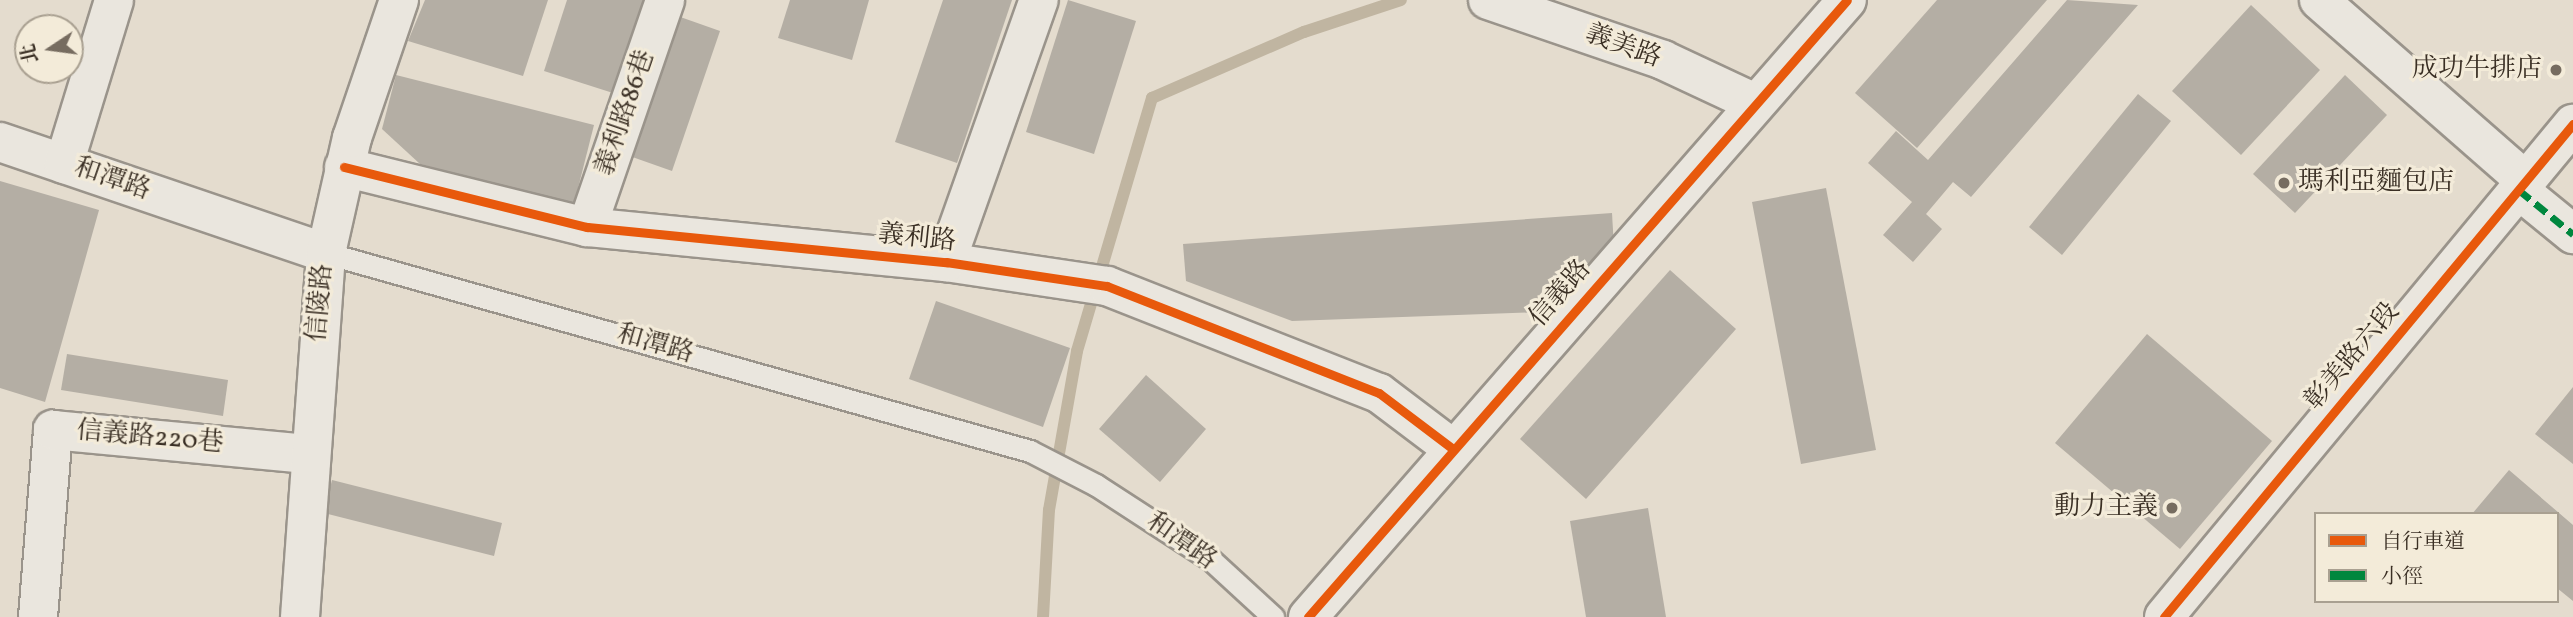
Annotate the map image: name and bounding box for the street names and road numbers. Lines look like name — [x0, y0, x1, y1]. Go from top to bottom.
street label: 義美路 — [1581, 19, 1665, 75]
street label: 義利路86巷 — [590, 46, 662, 180]
street label: 和潭路 — [70, 153, 154, 207]
street label: 義利路 — [877, 219, 957, 259]
street label: 信義路 — [1524, 254, 1598, 334]
street label: 信陵路 — [302, 263, 340, 343]
street label: 彰美路六段 — [2299, 297, 2407, 417]
street label: 和潭路 — [613, 319, 697, 371]
street label: 信義路220巷 — [75, 416, 225, 460]
street label: 和潭路 — [1140, 507, 1222, 577]

